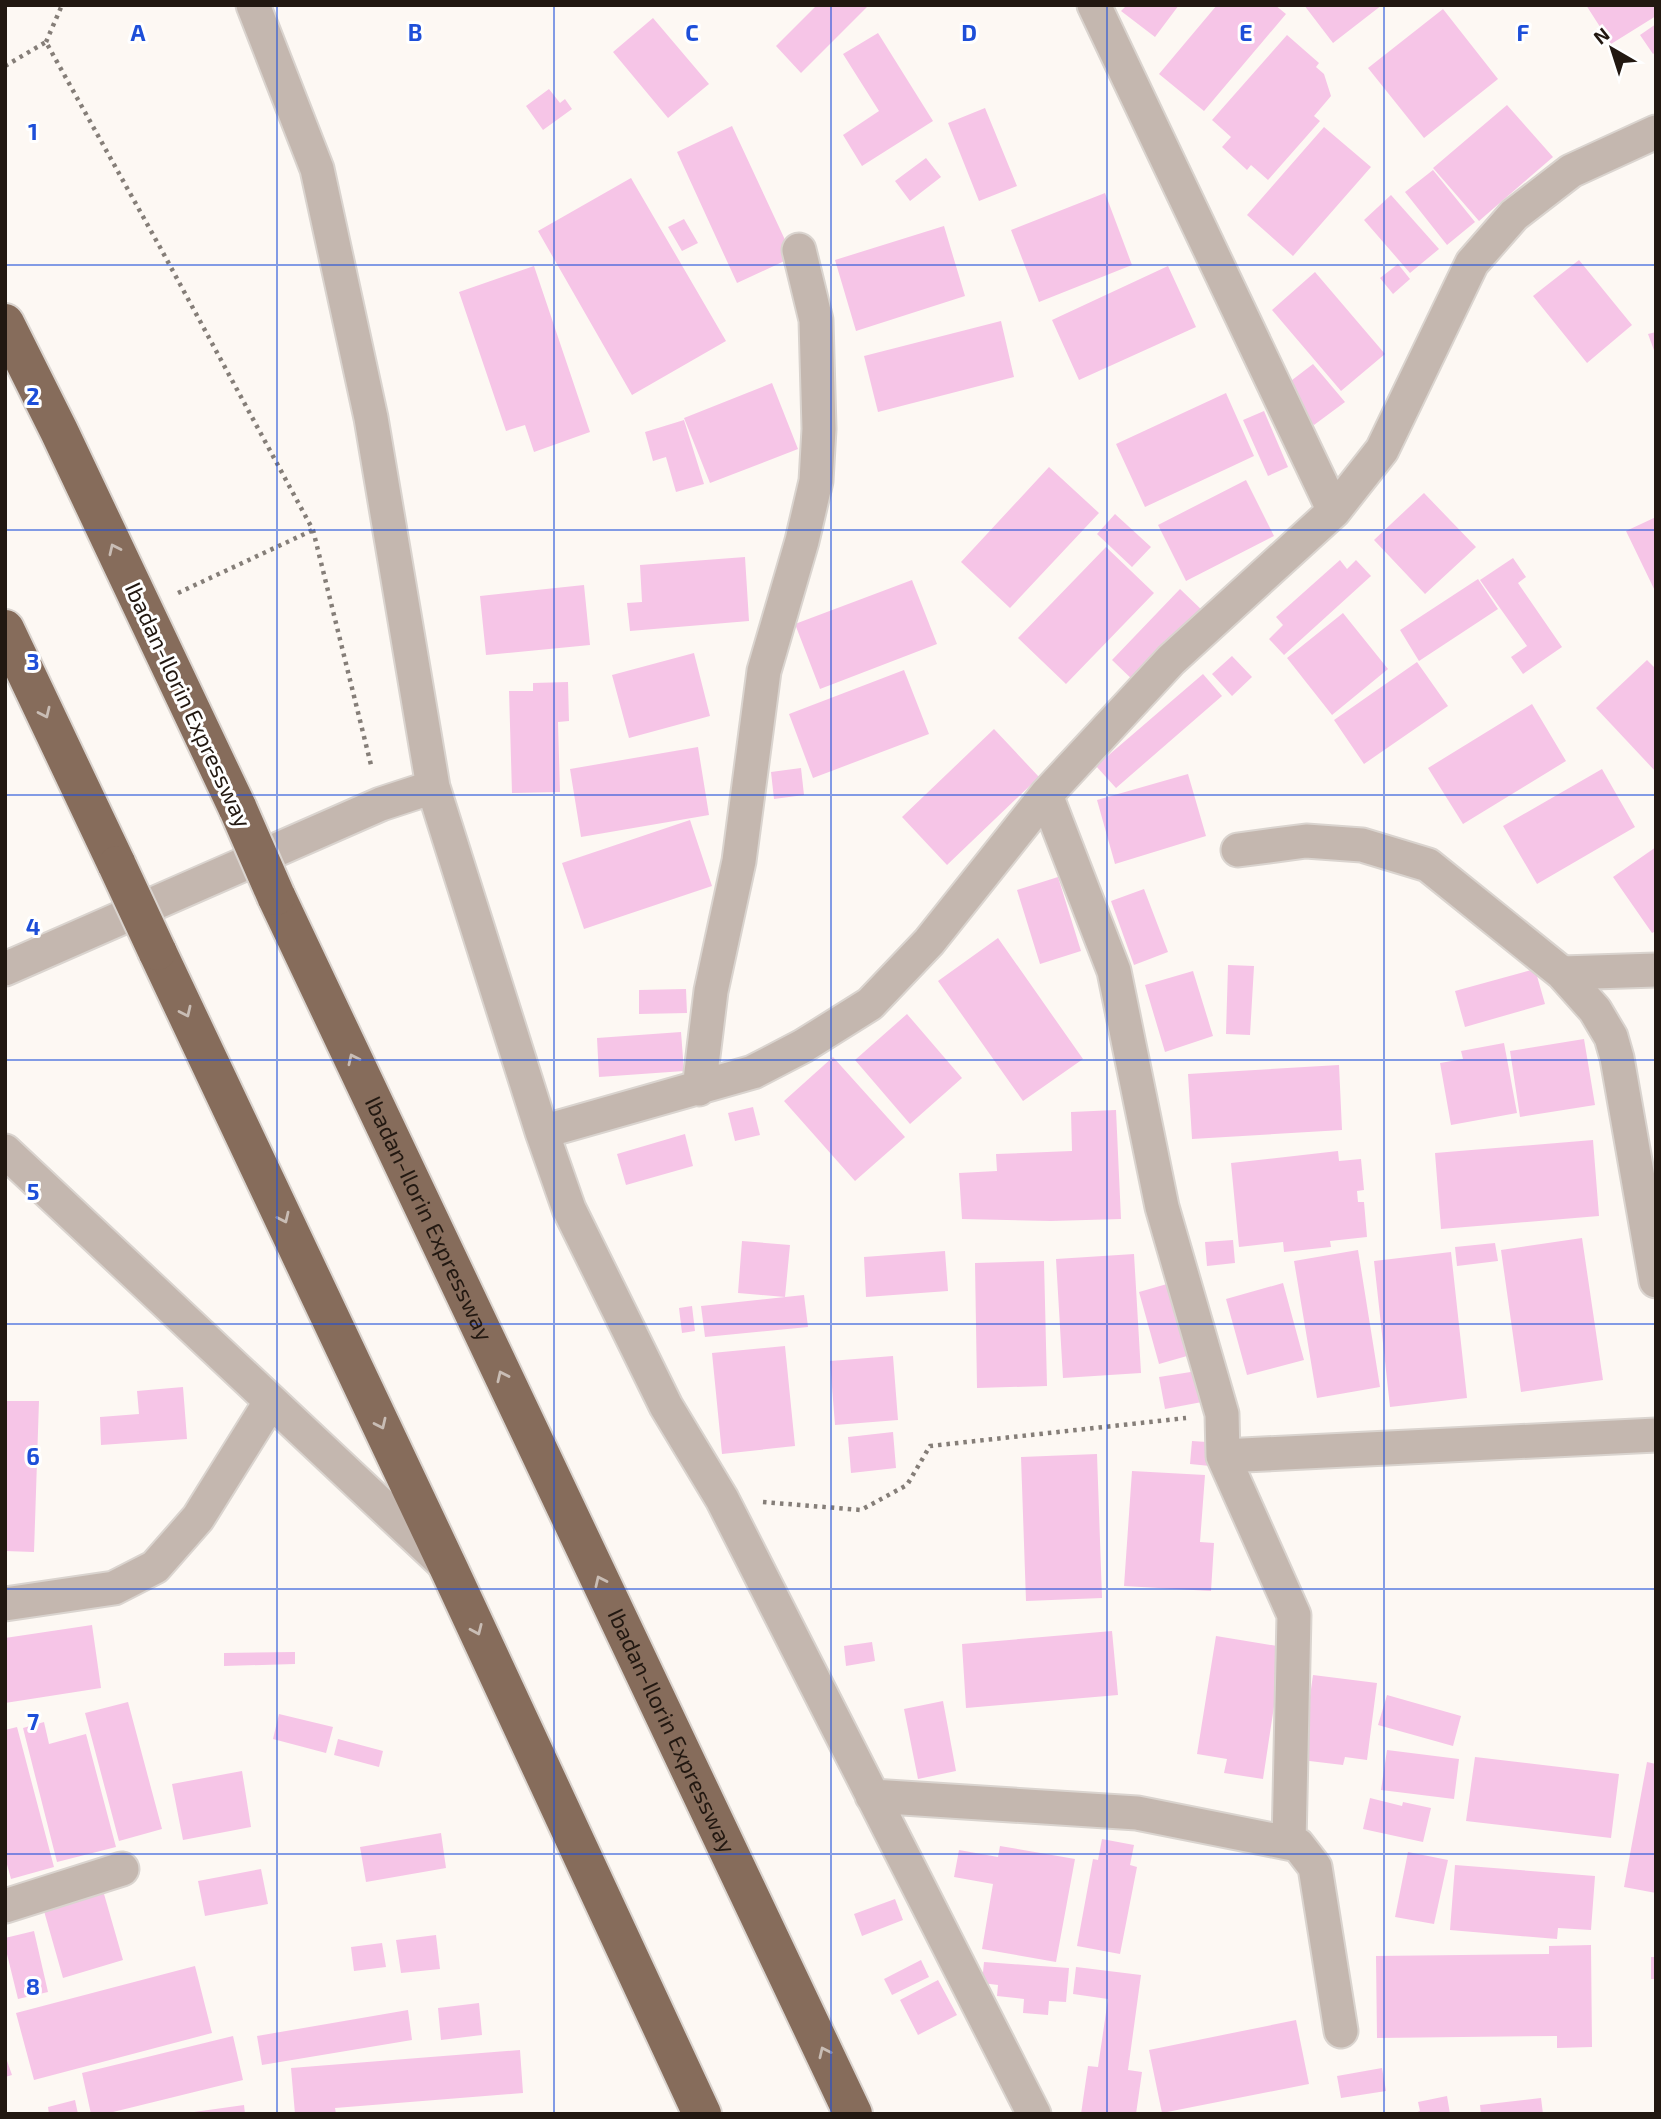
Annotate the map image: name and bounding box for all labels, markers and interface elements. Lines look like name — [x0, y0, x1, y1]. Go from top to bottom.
north arrow — [1577, 14, 1647, 84]
text: A — [130, 18, 146, 46]
text: B — [408, 18, 422, 46]
text: C — [685, 18, 699, 46]
text: D — [961, 18, 977, 46]
text: E — [1239, 18, 1253, 46]
text: F — [1517, 18, 1530, 46]
text: N — [1588, 22, 1614, 49]
text: 1 — [28, 117, 38, 145]
text: 2 — [26, 382, 40, 410]
one-way arrow — [108, 543, 122, 556]
street label: Ibadan-Ilorin Expressway — [120, 578, 258, 832]
text: 3 — [26, 647, 40, 675]
one-way arrow — [37, 706, 51, 718]
text: 4 — [26, 912, 40, 940]
one-way arrow — [178, 1005, 192, 1017]
one-way arrow — [347, 1054, 361, 1066]
street label: Ibadan-Ilorin Expressway — [360, 1091, 500, 1345]
text: 5 — [27, 1177, 39, 1205]
one-way arrow — [275, 1211, 289, 1223]
one-way arrow — [497, 1371, 511, 1383]
one-way arrow — [373, 1417, 387, 1429]
text: 6 — [26, 1442, 40, 1470]
one-way arrow — [594, 1576, 608, 1588]
street label: Ibadan-Ilorin Expressway — [603, 1604, 742, 1857]
one-way arrow — [469, 1623, 483, 1635]
text: 7 — [27, 1707, 39, 1735]
text: 8 — [26, 1972, 40, 2000]
one-way arrow — [818, 2047, 832, 2059]

